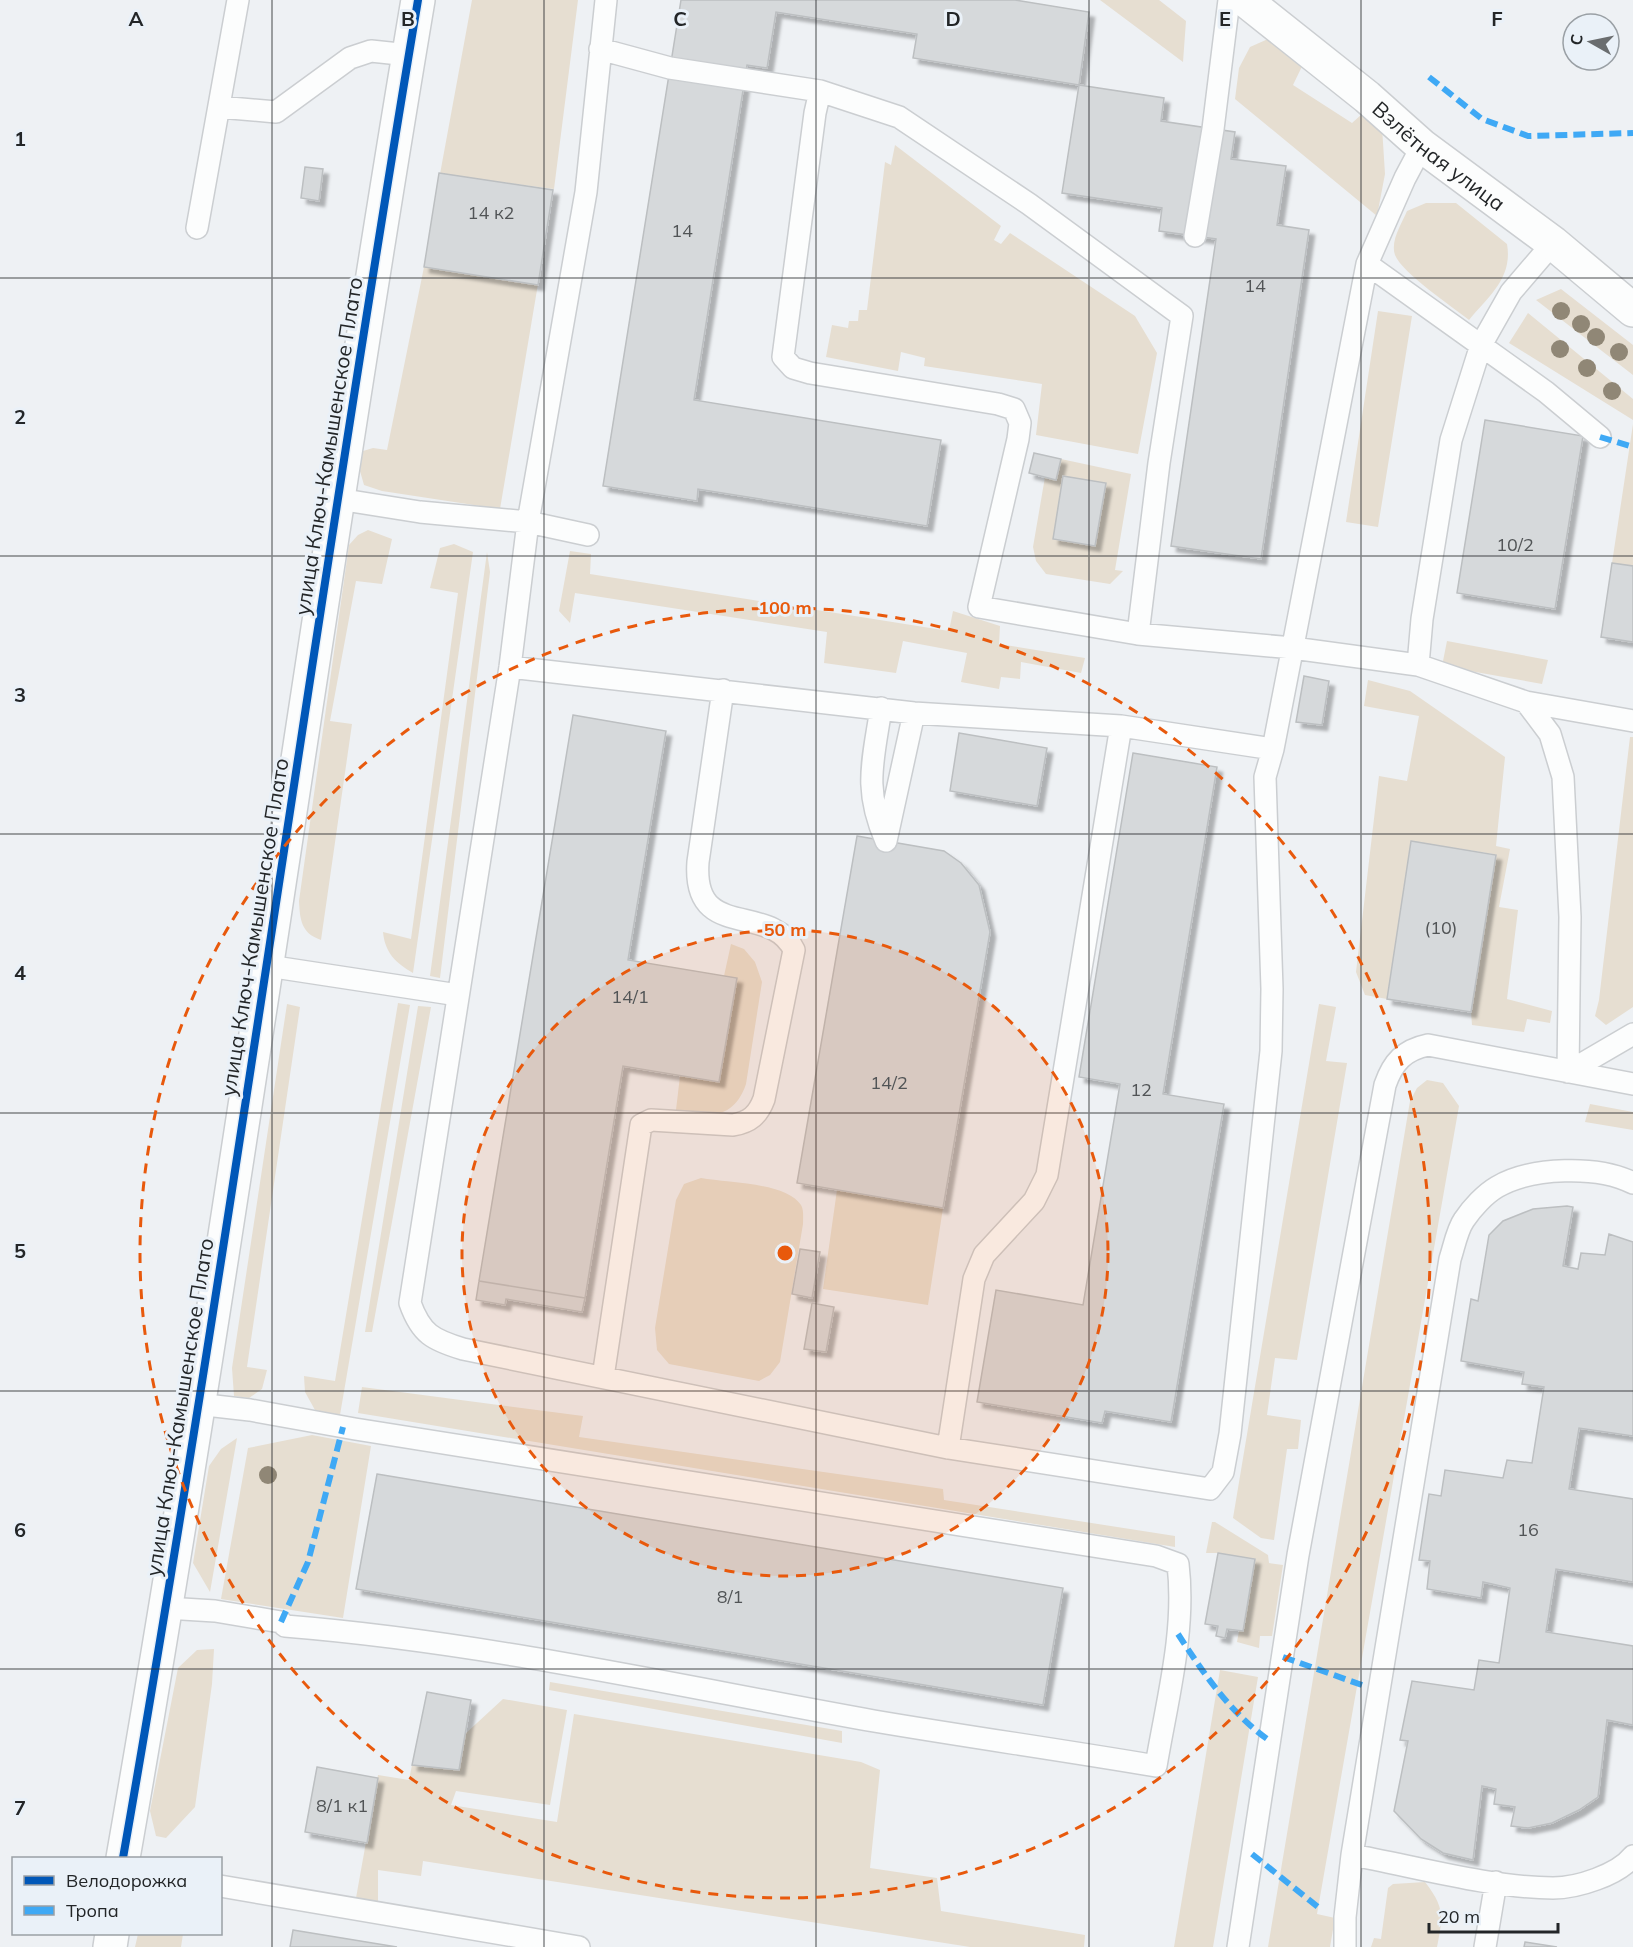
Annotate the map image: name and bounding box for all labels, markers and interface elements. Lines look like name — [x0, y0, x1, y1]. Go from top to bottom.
text: A — [129, 6, 144, 31]
text: B — [401, 6, 415, 31]
text: C — [673, 6, 687, 31]
text: D — [945, 6, 961, 31]
text: E — [1219, 6, 1231, 31]
text: F — [1491, 6, 1503, 31]
north arrow — [1561, 12, 1621, 72]
text: С — [1565, 33, 1587, 47]
street label: Взлётная улица — [1367, 95, 1511, 216]
text: 1 — [14, 126, 26, 151]
house number: 14 к2 — [468, 201, 514, 224]
house number: 14 — [671, 219, 693, 242]
house number: 14 — [1244, 274, 1266, 297]
street label: улица Ключ-Камышенское Плато — [288, 275, 368, 617]
text: 2 — [14, 404, 26, 429]
house number: 10/2 — [1496, 533, 1534, 556]
text: 100 m — [758, 596, 812, 619]
text: 3 — [14, 682, 26, 707]
street label: улица Ключ-Камышенское Плато — [214, 756, 294, 1098]
house number: (10) — [1424, 916, 1458, 939]
text: 50 m — [764, 918, 806, 941]
text: 4 — [14, 960, 26, 985]
house number: 14/1 — [611, 985, 649, 1008]
house number: 14/2 — [870, 1071, 908, 1094]
house number: 12 — [1130, 1078, 1152, 1101]
street label: улица Ключ-Камышенское Плато — [139, 1236, 219, 1578]
text: 5 — [14, 1238, 26, 1263]
centre of rings — [775, 1243, 795, 1263]
text: 6 — [14, 1517, 26, 1542]
house number: 16 — [1517, 1518, 1539, 1541]
house number: 8/1 — [717, 1585, 743, 1608]
house number: 8/1 к1 — [316, 1794, 368, 1817]
text: 7 — [14, 1795, 26, 1820]
legend — [12, 1857, 222, 1935]
text: Велодорожка — [66, 1869, 187, 1892]
scale bar — [1429, 1896, 1558, 1934]
text: Тропа — [66, 1899, 119, 1922]
text: 20 m — [1438, 1905, 1480, 1928]

